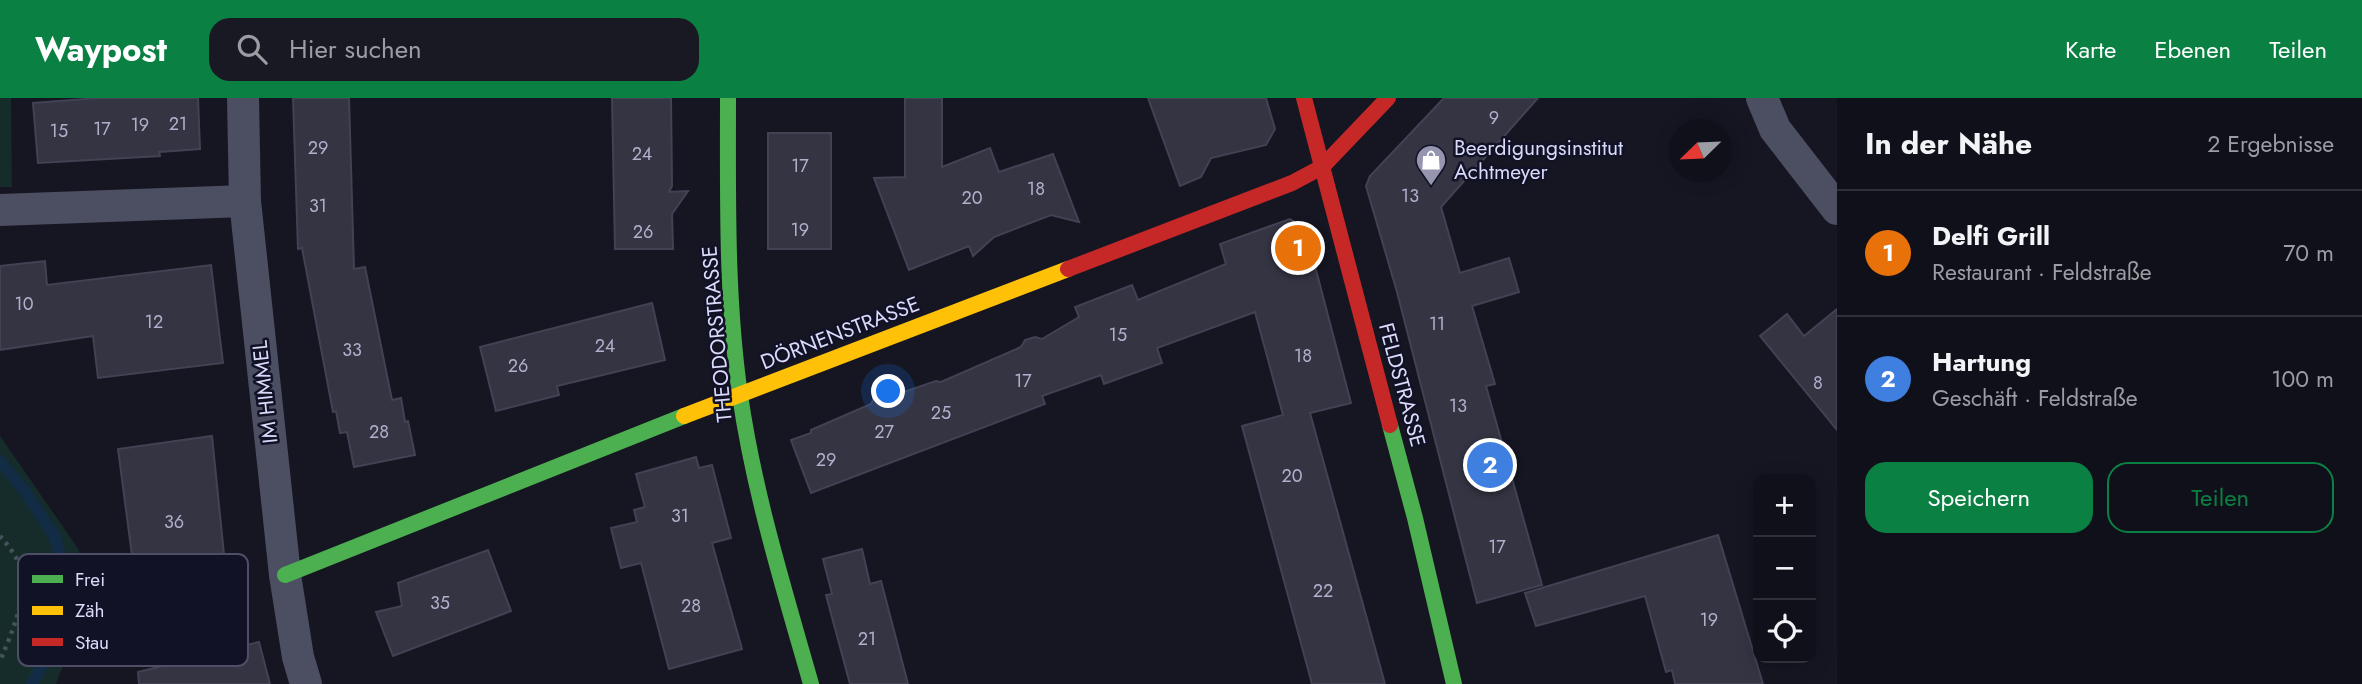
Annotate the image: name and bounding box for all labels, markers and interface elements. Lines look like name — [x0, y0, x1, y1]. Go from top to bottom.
search box — [209, 18, 699, 81]
text: Waypost — [35, 26, 167, 73]
icon: search — [233, 30, 271, 68]
text: Hier suchen — [289, 30, 422, 68]
text: Karte — [2065, 32, 2116, 67]
text: Ebenen — [2154, 32, 2231, 67]
text: Teilen — [2269, 32, 2327, 67]
house number: 9 — [1489, 105, 1499, 131]
house number: 21 — [169, 111, 187, 137]
house number: 19 — [131, 112, 149, 138]
house number: 17 — [93, 116, 111, 142]
house number: 15 — [50, 118, 68, 144]
north arrow — [1669, 119, 1732, 182]
text: In der Nähe — [1865, 122, 2032, 165]
text: 2 Ergebnisse — [2207, 127, 2334, 161]
place label: Beerdigungsinstitut Achtmeyer — [1454, 133, 1623, 187]
house number: 29 — [308, 135, 328, 161]
house number: 24 — [632, 141, 652, 167]
shop icon: Beerdigungsinstitut Achtmeyer — [1414, 143, 1448, 187]
house number: 17 — [791, 153, 809, 179]
house number: 18 — [1027, 176, 1045, 202]
house number: 13 — [1401, 183, 1419, 209]
house number: 20 — [961, 185, 983, 211]
house number: 31 — [309, 193, 327, 219]
house number: 19 — [791, 217, 809, 243]
text: Delfi Grill — [1932, 217, 2050, 255]
house number: 26 — [633, 219, 653, 245]
pin: 1 — [1275, 222, 1321, 274]
text: 1 — [1882, 236, 1894, 270]
text: 70 m — [2283, 236, 2334, 270]
street label: THEODORSTRASSE — [694, 245, 740, 423]
text: Restaurant · Feldstraße — [1932, 255, 2152, 289]
street label: DÖRNENSTRASSE — [756, 289, 924, 377]
house number: 10 — [15, 291, 34, 317]
house number: 12 — [145, 309, 163, 335]
house number: 11 — [1429, 311, 1445, 337]
street label: FELDSTRASSE — [1371, 320, 1433, 450]
house number: 15 — [1109, 322, 1127, 348]
house number: 24 — [595, 333, 615, 359]
house number: 33 — [342, 337, 362, 363]
street label: IM HIMMEL — [245, 338, 285, 445]
house number: 18 — [1294, 343, 1312, 369]
text: Hartung — [1932, 343, 2031, 381]
house number: 26 — [508, 353, 528, 379]
text: 2 — [1880, 362, 1896, 396]
text: 100 m — [2271, 362, 2334, 396]
house number: 17 — [1014, 368, 1032, 394]
house number: 8 — [1813, 370, 1823, 396]
your location — [871, 374, 905, 408]
text: Geschäft · Feldstraße — [1932, 381, 2138, 415]
house number: 13 — [1449, 393, 1467, 419]
house number: 25 — [931, 400, 951, 426]
house number: 28 — [369, 419, 389, 445]
house number: 27 — [874, 419, 894, 445]
pin: 2 — [1467, 439, 1513, 491]
house number: 29 — [816, 447, 836, 473]
button: Speichern — [1865, 462, 2093, 533]
button: Teilen — [2107, 462, 2334, 533]
house number: 20 — [1281, 463, 1303, 489]
map controls — [1753, 474, 1816, 663]
button: + — [1753, 474, 1816, 537]
house number: 31 — [671, 503, 689, 529]
house number: 36 — [164, 509, 184, 535]
house number: 17 — [1488, 534, 1506, 560]
button: − — [1753, 537, 1816, 600]
legend — [18, 554, 248, 666]
text: Frei — [75, 566, 105, 593]
house number: 22 — [1313, 578, 1333, 604]
house number: 35 — [430, 590, 450, 616]
house number: 28 — [681, 593, 701, 619]
text: Zäh — [75, 597, 105, 624]
button: locate — [1753, 600, 1816, 663]
house number: 19 — [1700, 607, 1718, 633]
house number: 21 — [858, 626, 876, 652]
text: Stau — [75, 629, 109, 656]

